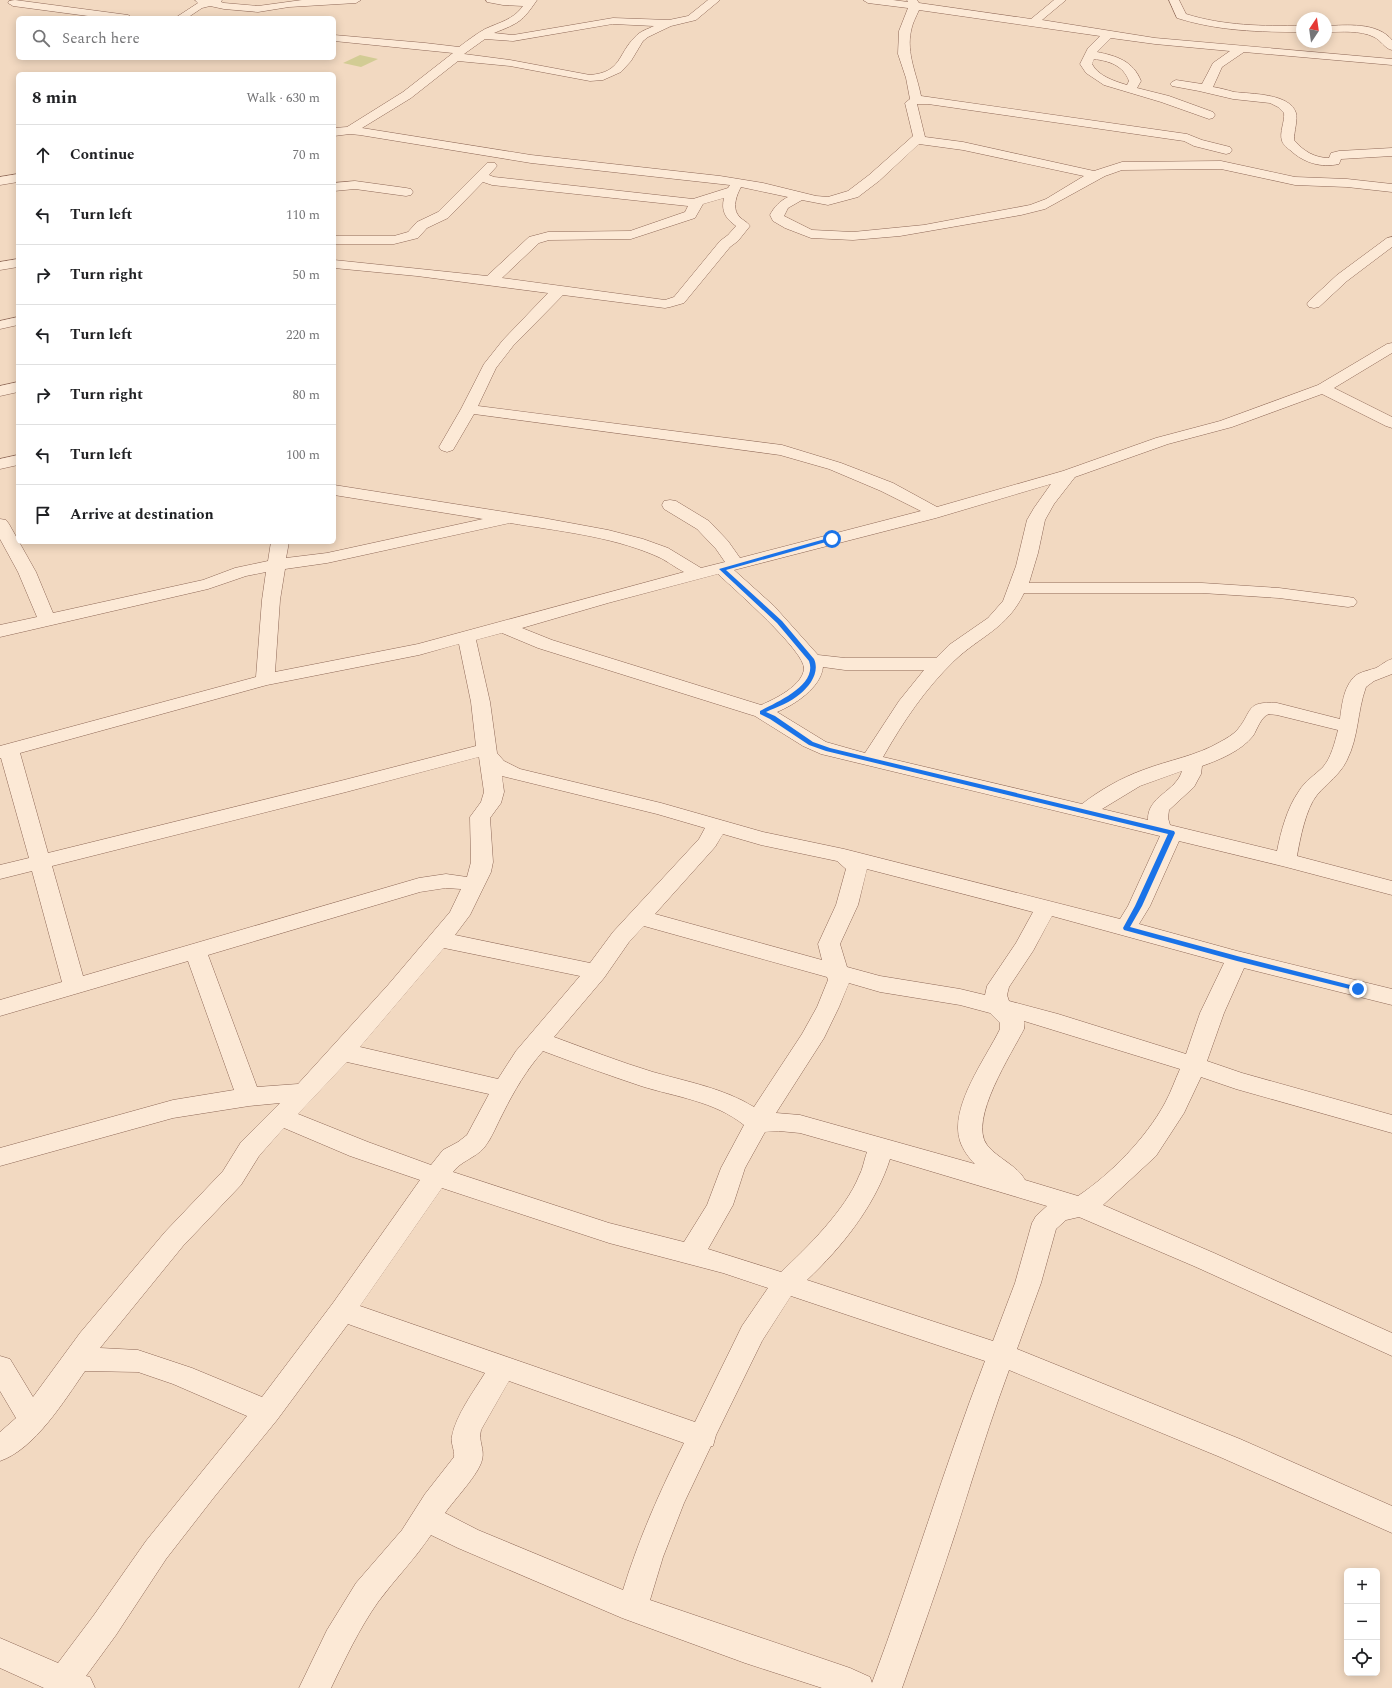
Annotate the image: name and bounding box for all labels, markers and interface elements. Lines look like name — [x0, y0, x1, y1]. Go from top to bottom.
north arrow — [1296, 12, 1332, 48]
search box — [16, 16, 336, 60]
icon: search — [30, 27, 52, 49]
text: Search here — [62, 27, 140, 50]
text: 8 min — [32, 85, 77, 111]
text: Walk · 630 m — [246, 88, 320, 108]
text: Continue — [70, 143, 135, 166]
icon: ahead — [32, 144, 54, 166]
text: 70 m — [293, 145, 320, 165]
text: Turn left — [70, 203, 132, 226]
icon: left — [32, 204, 54, 226]
text: 110 m — [286, 205, 320, 225]
text: Turn right — [70, 263, 143, 286]
icon: right — [32, 264, 54, 286]
text: 50 m — [293, 265, 320, 285]
text: Turn left — [70, 323, 132, 346]
icon: left — [32, 324, 54, 346]
text: 220 m — [286, 325, 320, 345]
text: Turn right — [70, 383, 143, 406]
icon: right — [32, 384, 54, 406]
text: 80 m — [293, 385, 320, 405]
text: Turn left — [70, 443, 132, 466]
icon: left — [32, 444, 54, 466]
text: 100 m — [286, 445, 320, 465]
text: Arrive at destination — [70, 503, 214, 526]
icon: arrive — [32, 504, 54, 526]
route start — [823, 530, 841, 548]
route end — [1349, 980, 1367, 998]
map controls — [1344, 1568, 1380, 1676]
button: + — [1344, 1568, 1380, 1604]
button: − — [1344, 1604, 1380, 1640]
button: locate — [1344, 1640, 1380, 1676]

